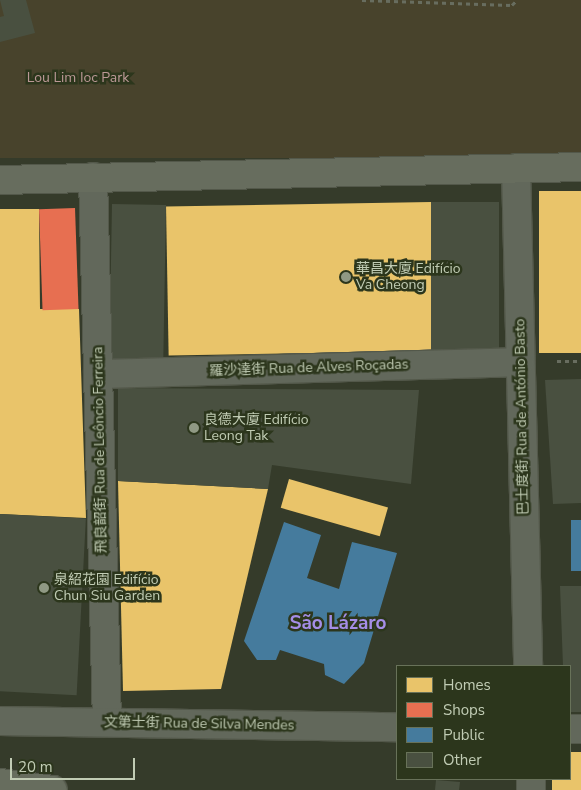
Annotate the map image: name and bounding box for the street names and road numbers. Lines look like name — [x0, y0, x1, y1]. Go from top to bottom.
street label: 巴士度街 Rua de António Basto — [512, 319, 532, 515]
street label: 飛良韶街 Rua de Leôncio Ferreira — [90, 347, 110, 553]
street label: 羅沙達街 Rua de Alves Roçadas — [209, 356, 409, 380]
street label: 文第士街 Rua de Silva Mendes — [104, 714, 294, 734]

